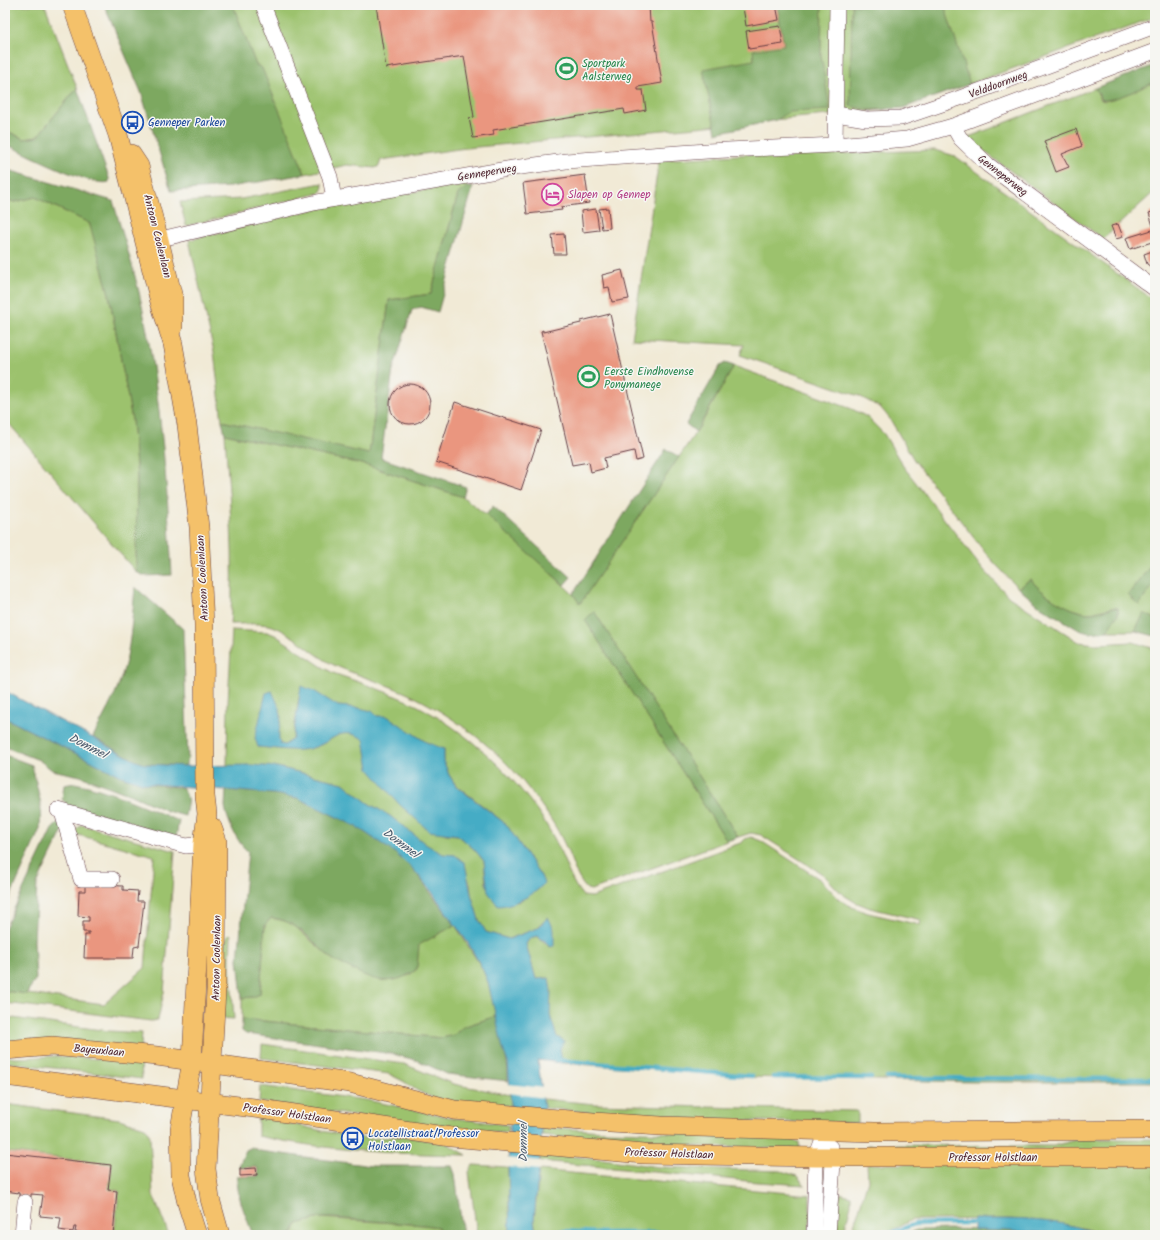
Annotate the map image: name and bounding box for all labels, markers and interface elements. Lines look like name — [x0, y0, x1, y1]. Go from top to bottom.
place label: Sportpark Aalsterweg — [582, 55, 632, 86]
sports icon: Sportpark Aalsterweg — [554, 56, 580, 82]
street label: Velddoornweg — [966, 66, 1030, 104]
bus stop icon: Genneper Parken — [119, 109, 145, 135]
place label: Genneper Parken — [148, 114, 225, 132]
street label: Genneperweg — [973, 150, 1031, 201]
street label: Genneperweg — [456, 159, 518, 187]
hotel icon: Slapen op Gennep — [540, 181, 566, 207]
place label: Slapen op Gennep — [568, 186, 651, 204]
street label: Antoon Coolenlaan — [138, 192, 176, 280]
place label: Eerste Eindhovense Ponymanege — [604, 363, 694, 394]
sports icon: Eerste Eindhovense Ponymanege — [575, 364, 601, 390]
street label: Antoon Coolenlaan — [192, 534, 214, 621]
water label: Dommel — [65, 729, 112, 765]
water label: Dommel — [379, 824, 424, 864]
street label: Antoon Coolenlaan — [207, 915, 227, 1001]
street label: Bayeuxlaan — [73, 1040, 125, 1062]
street label: Professor Holstlaan — [242, 1099, 332, 1129]
water label: Dommel — [514, 1120, 533, 1162]
place label: Locatellistraat/Professor Holstlaan — [368, 1125, 480, 1156]
bus stop icon: Locatellistraat/Professor Holstlaan — [339, 1126, 365, 1152]
street label: Professor Holstlaan — [624, 1143, 714, 1165]
street label: Professor Holstlaan — [949, 1149, 1038, 1167]

